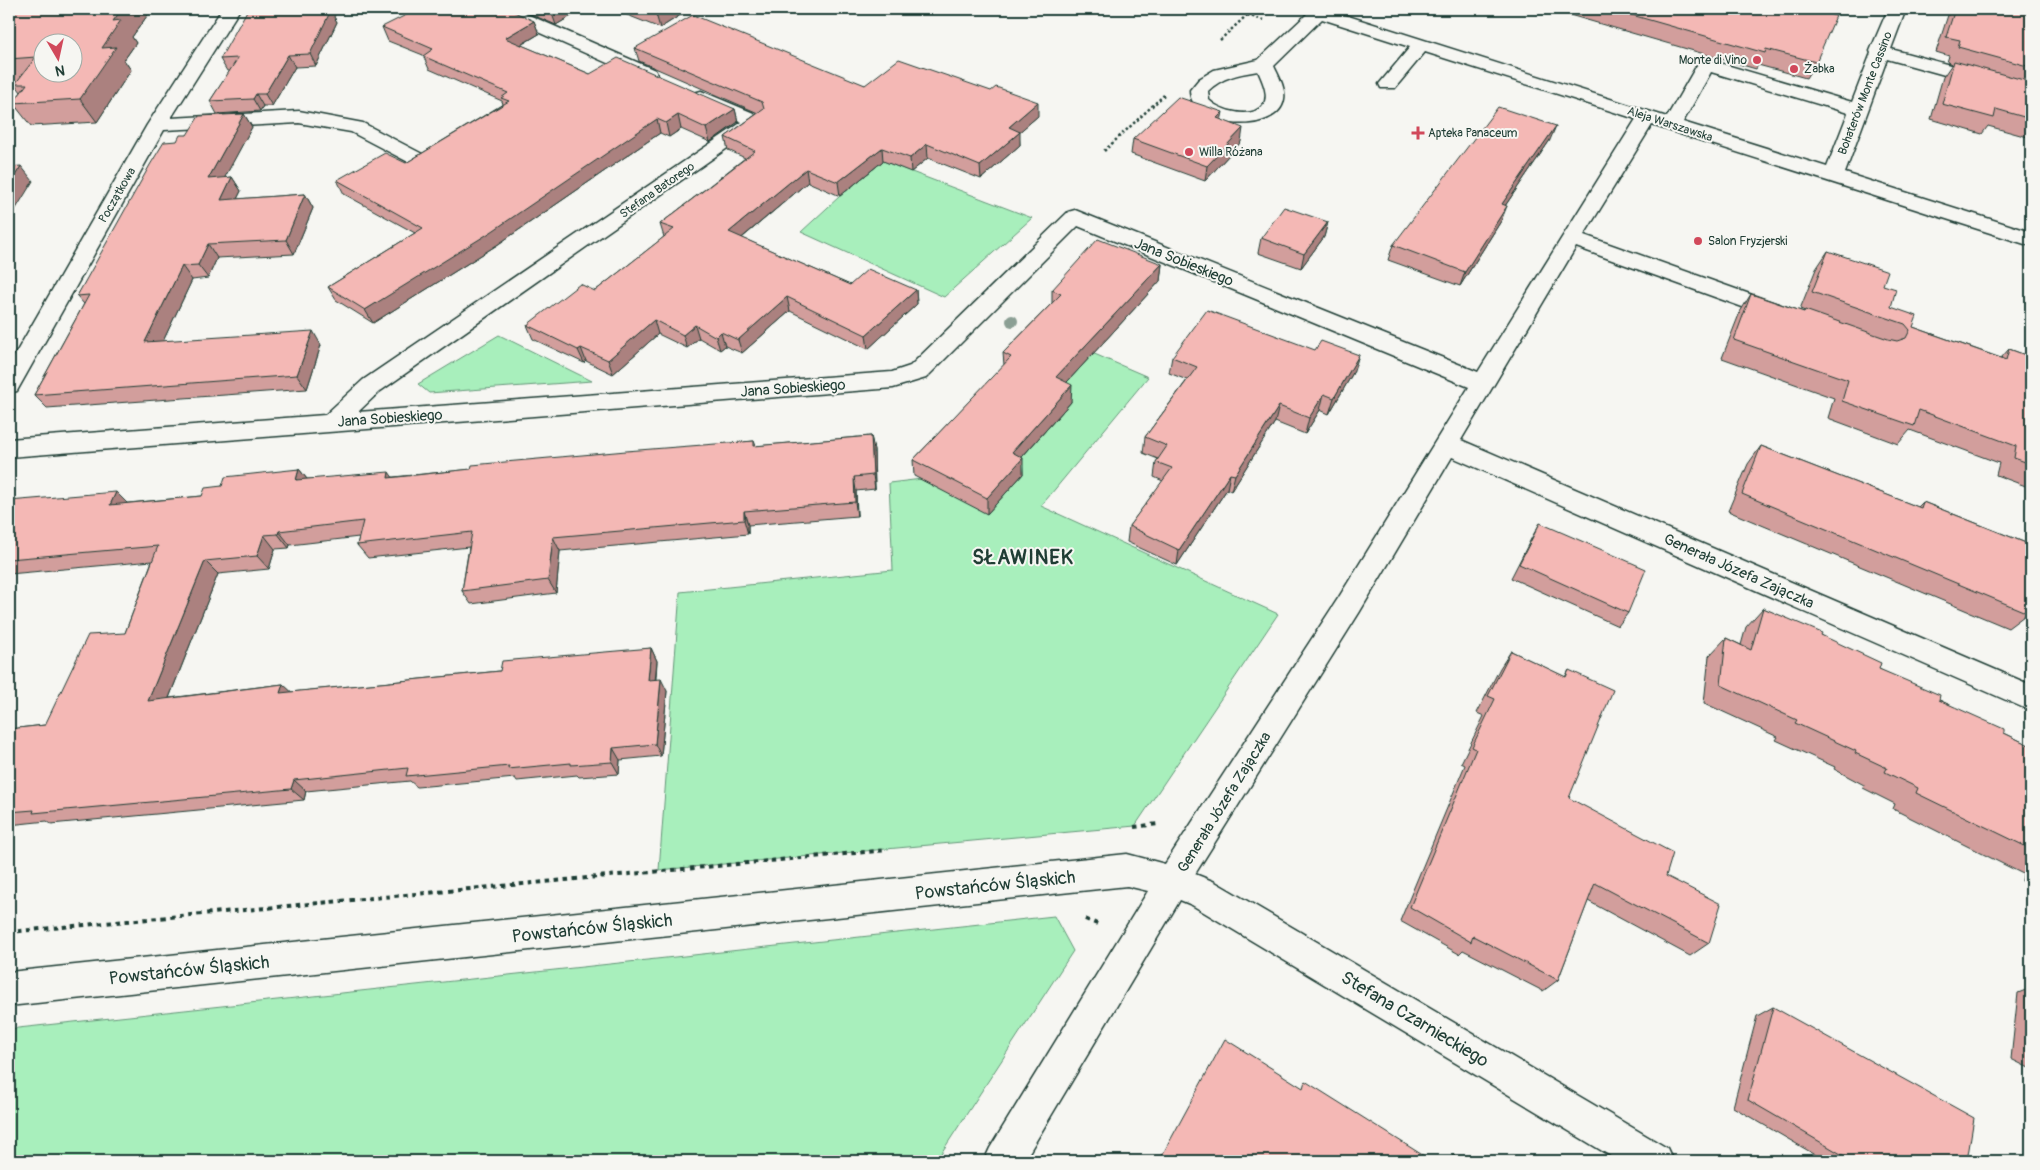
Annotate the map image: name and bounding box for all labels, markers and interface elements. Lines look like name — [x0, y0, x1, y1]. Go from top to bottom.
street label: Bohaterów Monte Cassino — [1835, 29, 1896, 157]
north arrow — [32, 32, 82, 82]
place label: Monte di Vino — [1679, 53, 1748, 68]
marker: Monte di Vino — [1751, 54, 1763, 66]
text: N — [54, 61, 66, 79]
place label: Żabka — [1804, 61, 1835, 77]
marker: Żabka — [1788, 63, 1800, 75]
street label: Aleja Warszawska — [1625, 104, 1715, 145]
place label: Apteka Panaceum — [1428, 126, 1518, 141]
marker: Apteka Panaceum — [1412, 127, 1424, 139]
place label: Willa Różana — [1199, 145, 1263, 160]
marker: Willa Różana — [1183, 146, 1195, 158]
street label: Stefana Batorego — [617, 159, 698, 222]
street label: Początkowa — [96, 165, 140, 226]
street label: Jana Sobieskiego — [1131, 234, 1236, 291]
place label: Salon Fryzjerski — [1708, 234, 1788, 249]
marker: Salon Fryzjerski — [1692, 235, 1704, 247]
street label: Jana Sobieskiego — [740, 375, 846, 402]
street label: Jana Sobieskiego — [337, 405, 443, 432]
street label: Generała Józefa Zajączka — [1661, 530, 1817, 613]
district label: SŁAWINEK — [972, 545, 1074, 570]
street label: Generała Józefa Zajączka — [1173, 728, 1276, 876]
street label: Powstańców Śląskich — [914, 866, 1076, 905]
street label: Powstańców Śląskich — [511, 909, 673, 948]
street label: Powstańców Śląskich — [108, 951, 270, 990]
street label: Stefana Czarnieckiego — [1337, 966, 1493, 1073]

